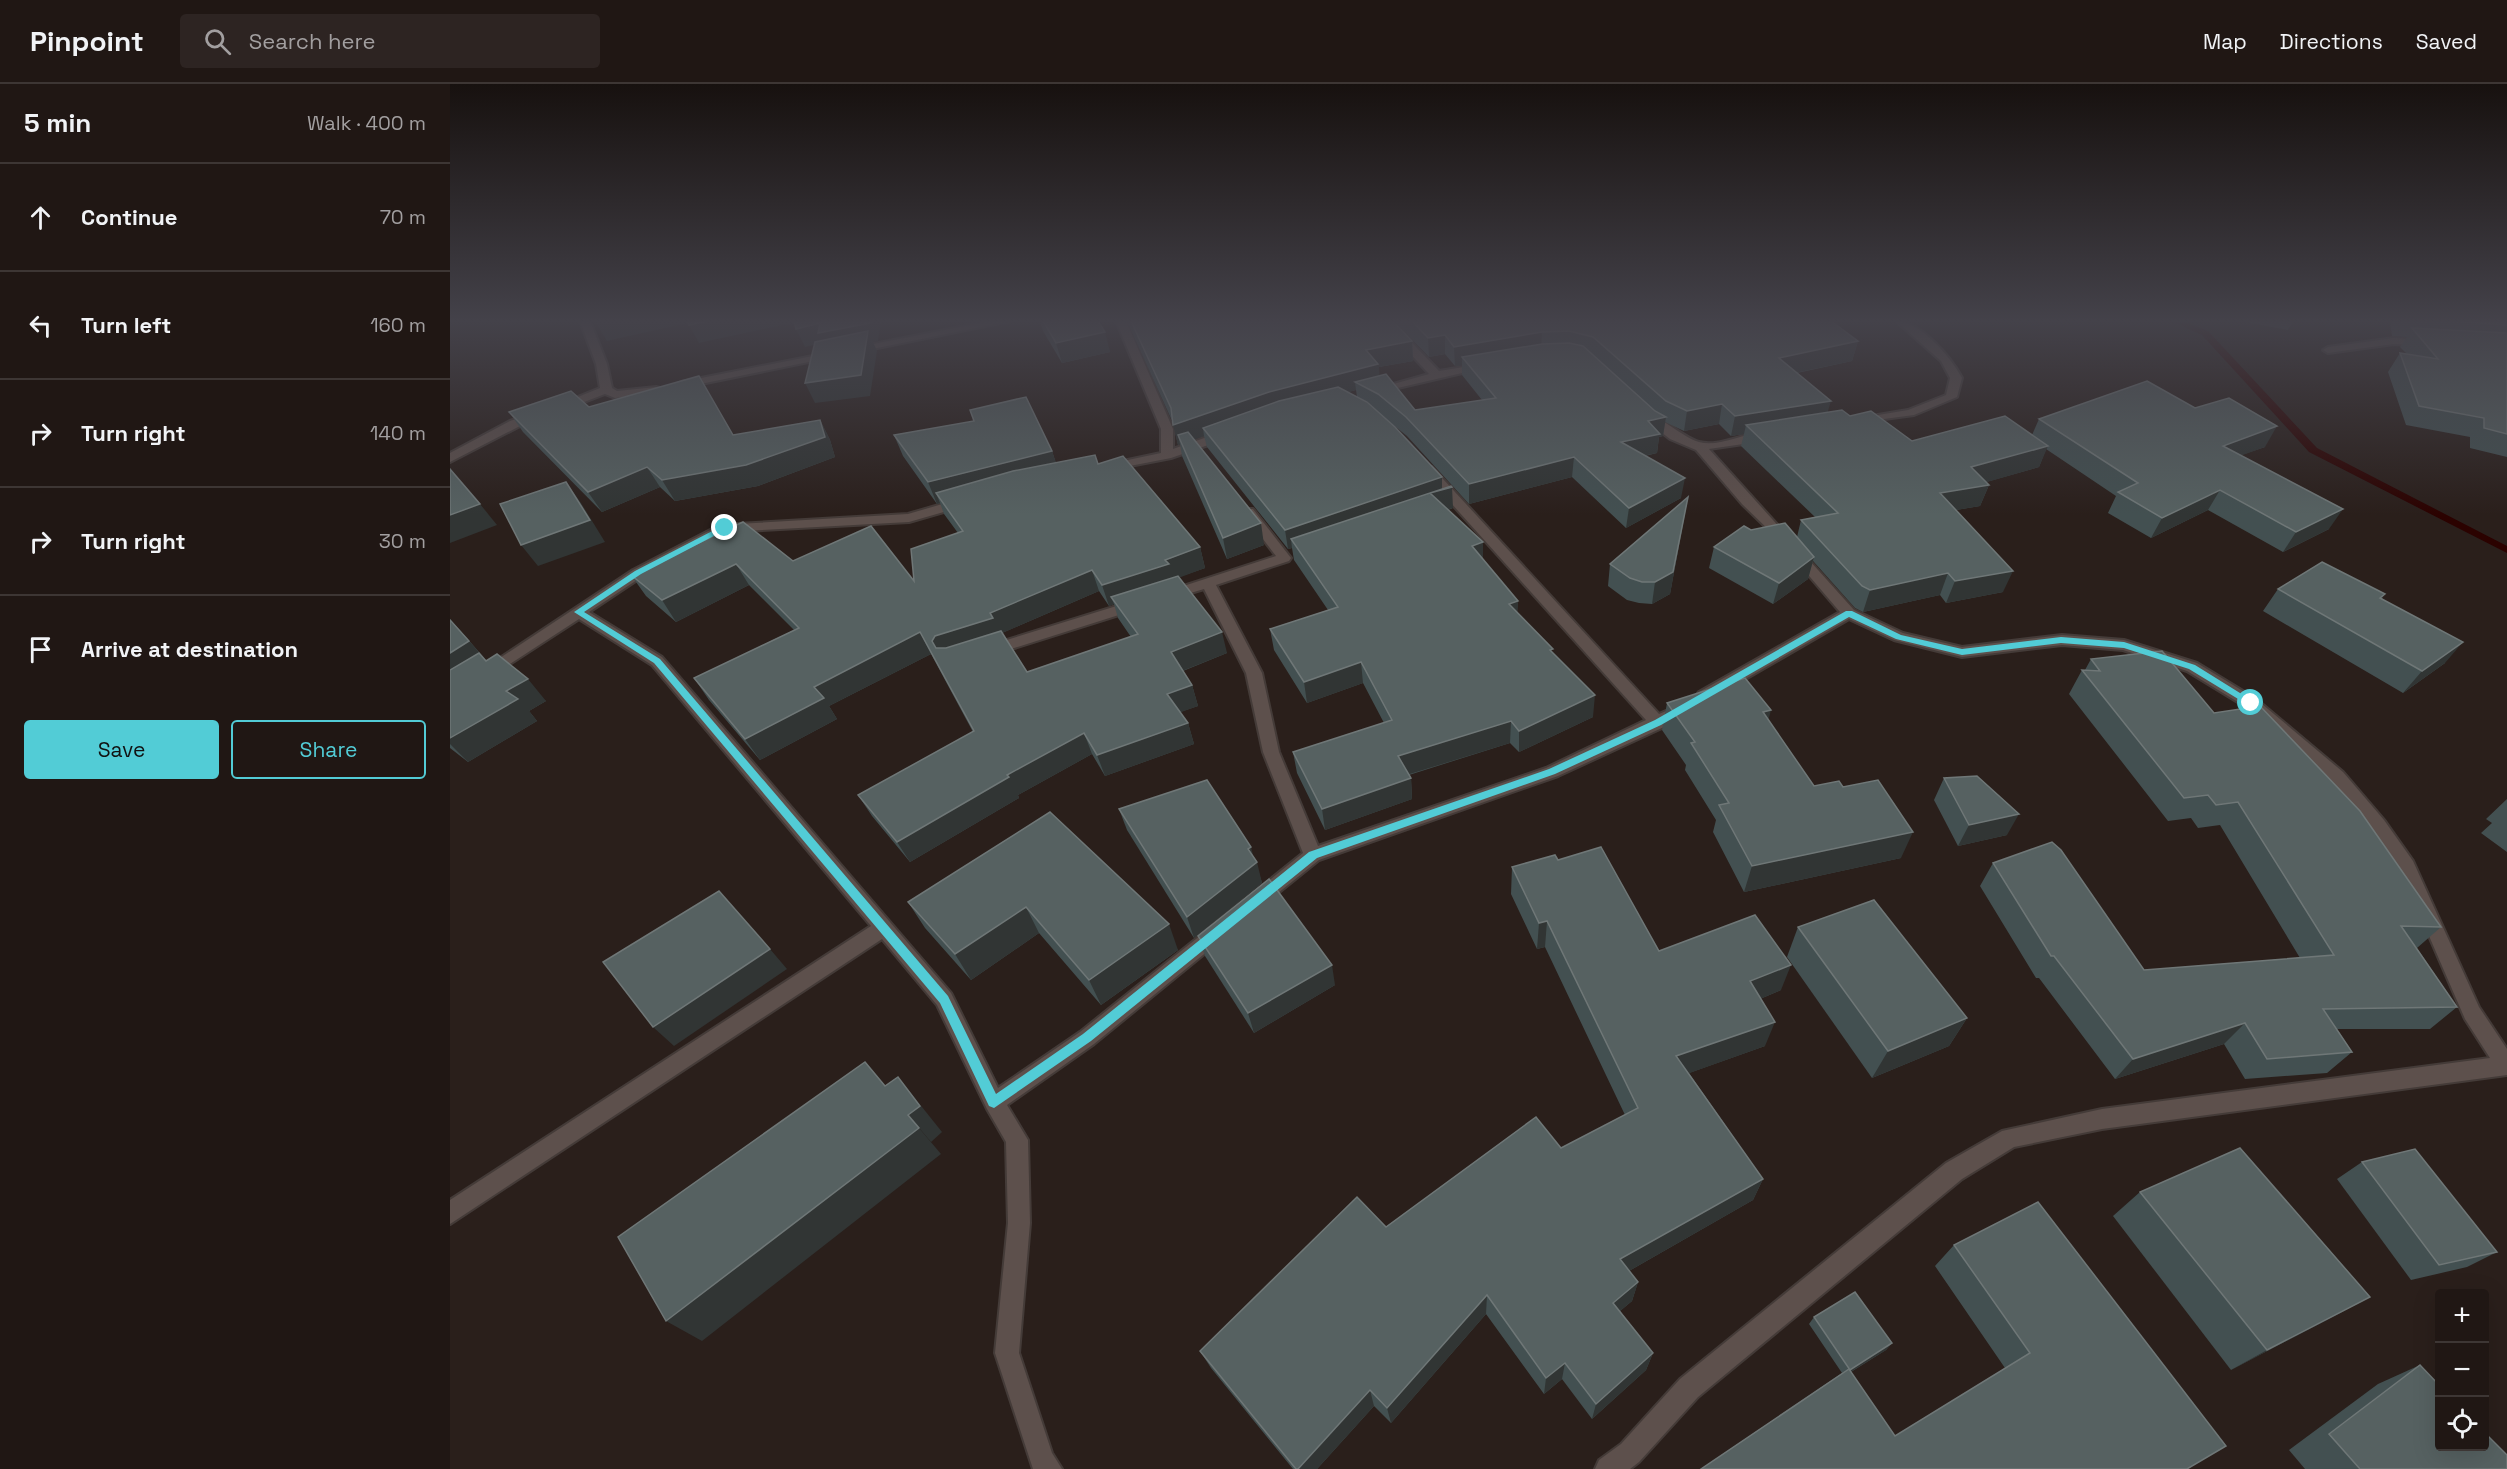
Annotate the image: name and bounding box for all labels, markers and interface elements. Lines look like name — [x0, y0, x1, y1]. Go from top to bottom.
search box — [180, 14, 600, 68]
text: Pinpoint — [30, 23, 144, 59]
icon: search — [201, 25, 234, 58]
text: Search here — [249, 27, 375, 55]
text: Map — [2203, 28, 2247, 55]
text: Directions — [2280, 28, 2383, 55]
text: Saved — [2416, 28, 2477, 55]
text: 5 min — [24, 106, 91, 140]
text: Walk · 400 m — [307, 110, 426, 136]
icon: ahead — [24, 201, 57, 234]
text: Continue — [81, 203, 177, 231]
text: 70 m — [380, 204, 426, 230]
icon: left — [24, 309, 57, 342]
text: Turn left — [81, 311, 171, 339]
text: 160 m — [370, 312, 426, 338]
icon: right — [24, 417, 57, 450]
text: Turn right — [81, 419, 186, 447]
text: 140 m — [370, 420, 426, 446]
route end — [711, 514, 737, 540]
icon: right — [24, 525, 57, 558]
text: Turn right — [81, 527, 186, 555]
text: 30 m — [379, 528, 426, 554]
icon: arrive — [24, 633, 57, 666]
text: Arrive at destination — [81, 635, 298, 663]
route start — [2237, 689, 2263, 715]
button: Save — [24, 720, 219, 779]
button: Share — [231, 720, 426, 779]
map controls — [2435, 1289, 2489, 1451]
button: + — [2435, 1289, 2489, 1343]
button: − — [2435, 1343, 2489, 1397]
button: locate — [2435, 1397, 2489, 1451]

